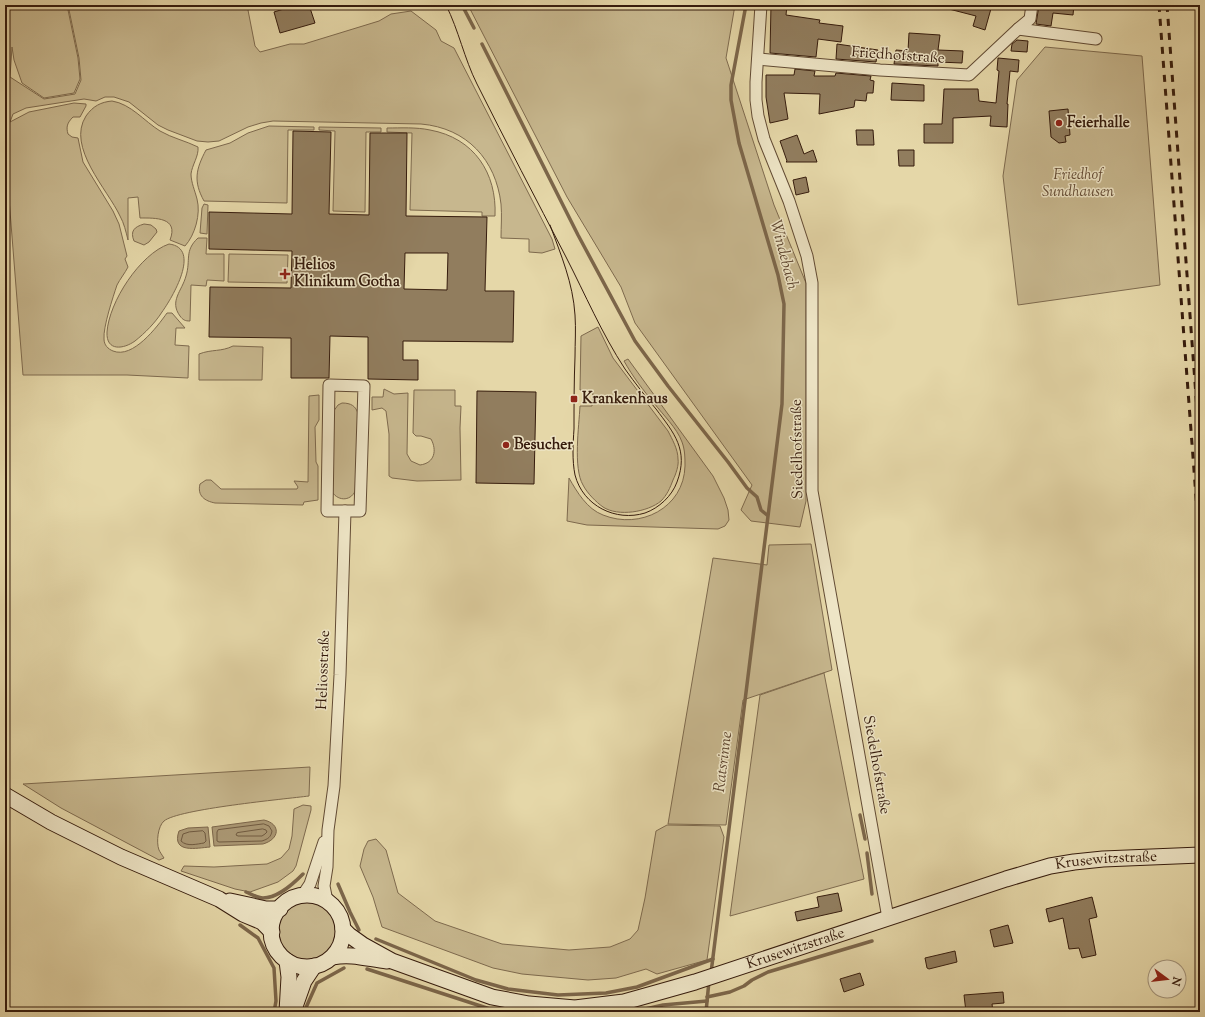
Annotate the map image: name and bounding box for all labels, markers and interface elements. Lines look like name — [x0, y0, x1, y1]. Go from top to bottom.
street label: Friedhofstraße — [850, 42, 946, 70]
place label: Feierhalle — [1067, 113, 1130, 134]
marker: Feierhalle — [1054, 118, 1064, 128]
park label: Friedhof Sundhausen — [1042, 165, 1114, 203]
water label: Windebach — [763, 218, 803, 293]
place label: Helios Klinikum Gotha — [294, 255, 400, 293]
marker: Helios Klinikum Gotha — [279, 268, 291, 280]
place label: Krankenhaus — [582, 389, 668, 410]
marker: Krankenhaus — [569, 394, 579, 404]
street label: Siedelhofstraße — [787, 399, 809, 499]
place label: Besucher — [514, 435, 573, 456]
marker: Besucher — [501, 440, 511, 450]
street label: Heliosstraße — [312, 630, 336, 710]
street label: Siedelhofstraße — [857, 714, 895, 816]
water label: Ratsrinne — [709, 730, 739, 794]
street label: Krusewitzstraße — [1054, 846, 1157, 875]
street label: Krusewitzstraße — [744, 923, 847, 975]
north arrow — [1147, 959, 1187, 999]
text: N — [1167, 974, 1185, 988]

